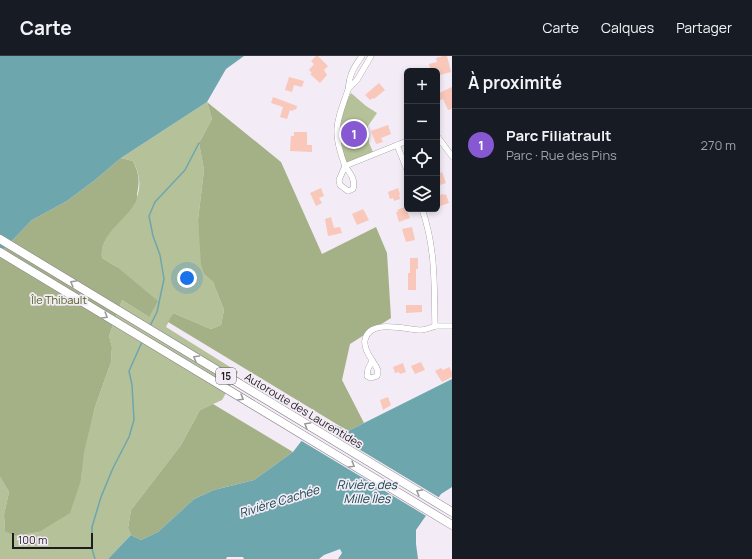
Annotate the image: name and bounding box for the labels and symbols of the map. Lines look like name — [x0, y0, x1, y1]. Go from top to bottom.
pin: 1 — [341, 119, 367, 149]
your location — [177, 268, 197, 288]
one-way arrow — [70, 281, 77, 288]
park label: Île Thibault — [30, 292, 87, 307]
one-way arrow — [101, 311, 108, 319]
one-way arrow — [193, 355, 200, 362]
road number: 15 — [216, 368, 236, 384]
street label: Autoroute des Laurentides — [242, 369, 366, 451]
one-way arrow — [237, 393, 244, 400]
one-way arrow — [304, 422, 311, 429]
one-way arrow — [348, 460, 355, 467]
water label: Rivière des Mille Îles — [337, 476, 399, 507]
water label: Rivière Cachée — [237, 480, 322, 521]
one-way arrow — [416, 489, 423, 497]
scale bar — [12, 531, 93, 550]

